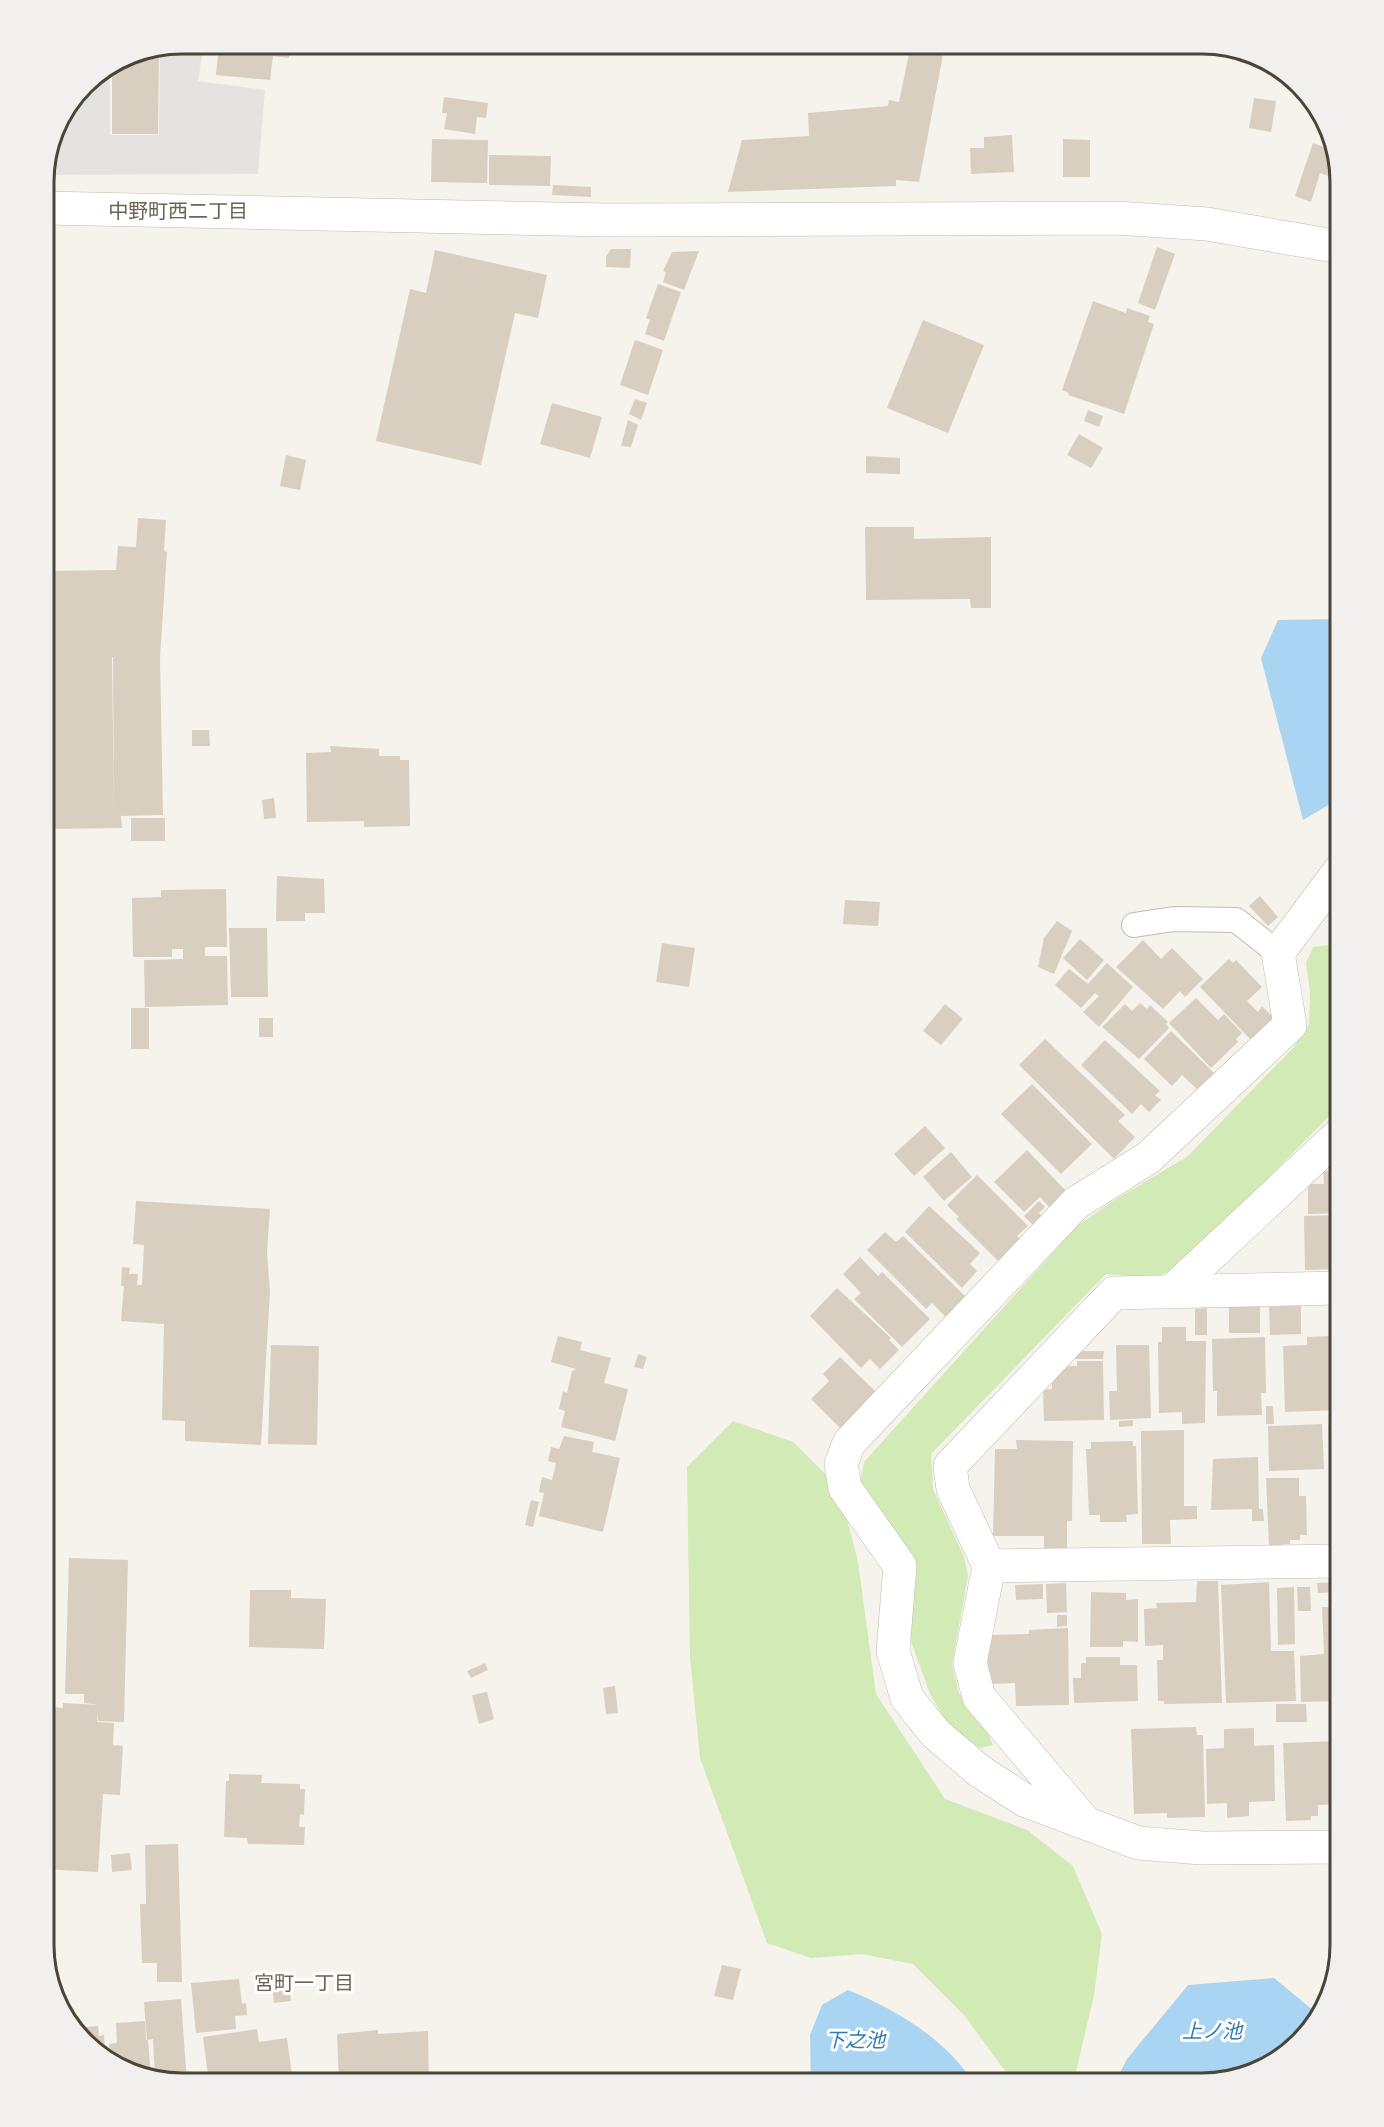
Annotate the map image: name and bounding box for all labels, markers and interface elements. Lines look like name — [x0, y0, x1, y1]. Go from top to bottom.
district label: 中野町西二丁目 — [108, 198, 248, 222]
district label: 宮町一丁目 — [254, 1970, 354, 1994]
water label: 上ノ池 — [1182, 2018, 1244, 2042]
water label: 下之池 — [825, 2027, 887, 2051]

